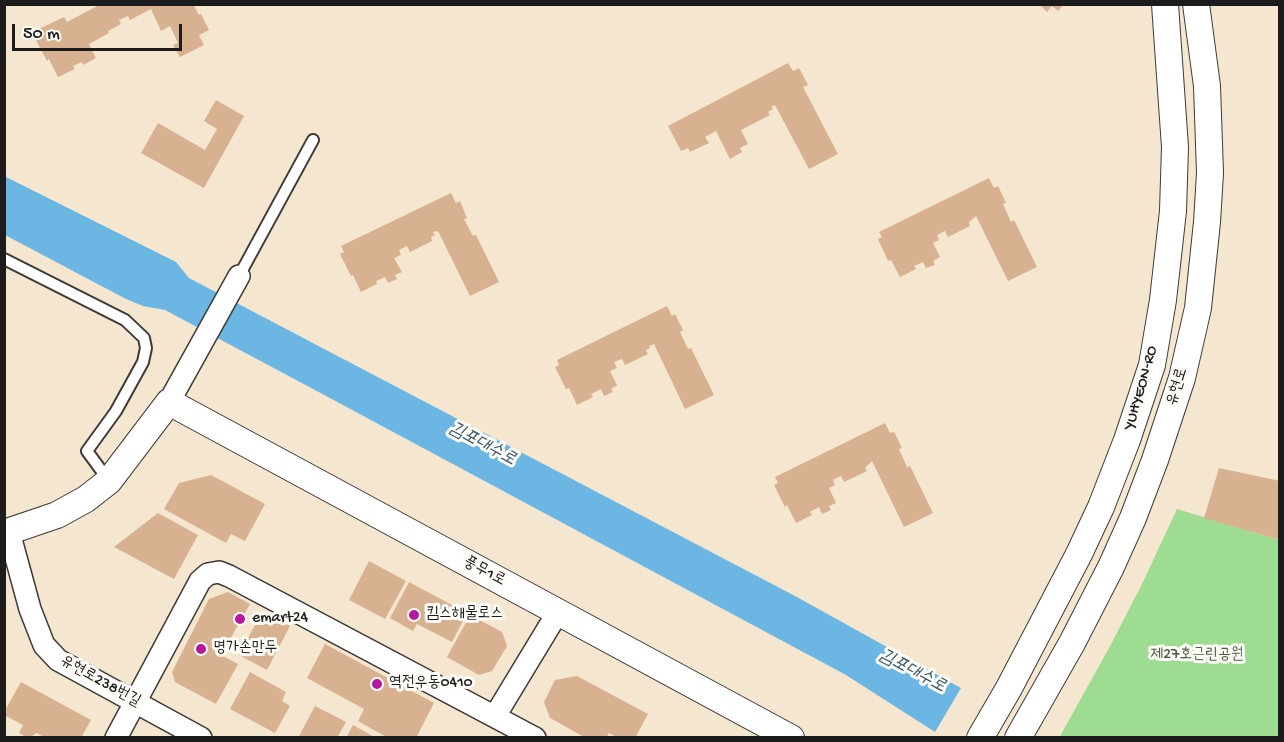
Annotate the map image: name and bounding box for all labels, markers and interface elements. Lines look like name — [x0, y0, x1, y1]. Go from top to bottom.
scale bar — [15, 12, 184, 50]
text: 50 m — [23, 24, 60, 45]
street label: YUHYEON-RO — [1121, 344, 1163, 432]
street label: 유현로 — [1163, 366, 1193, 408]
water label: 김포대수로 — [445, 418, 519, 472]
street label: 풍무1로 — [460, 553, 508, 591]
place label: 킴스해물로스 — [426, 605, 503, 625]
marker: 킴스해물로스 — [407, 608, 421, 622]
place label: emart24 — [252, 609, 308, 629]
marker: emart24 — [233, 612, 247, 626]
place label: 명가손만두 — [213, 639, 277, 659]
marker: 명가손만두 — [194, 642, 208, 656]
water label: 김포대수로 — [875, 645, 949, 699]
park label: 제27호근린공원 — [1150, 646, 1244, 666]
street label: 유현로238번길 — [56, 652, 144, 712]
place label: 역전우동0410 — [389, 674, 473, 694]
marker: 역전우동0410 — [370, 677, 384, 691]

